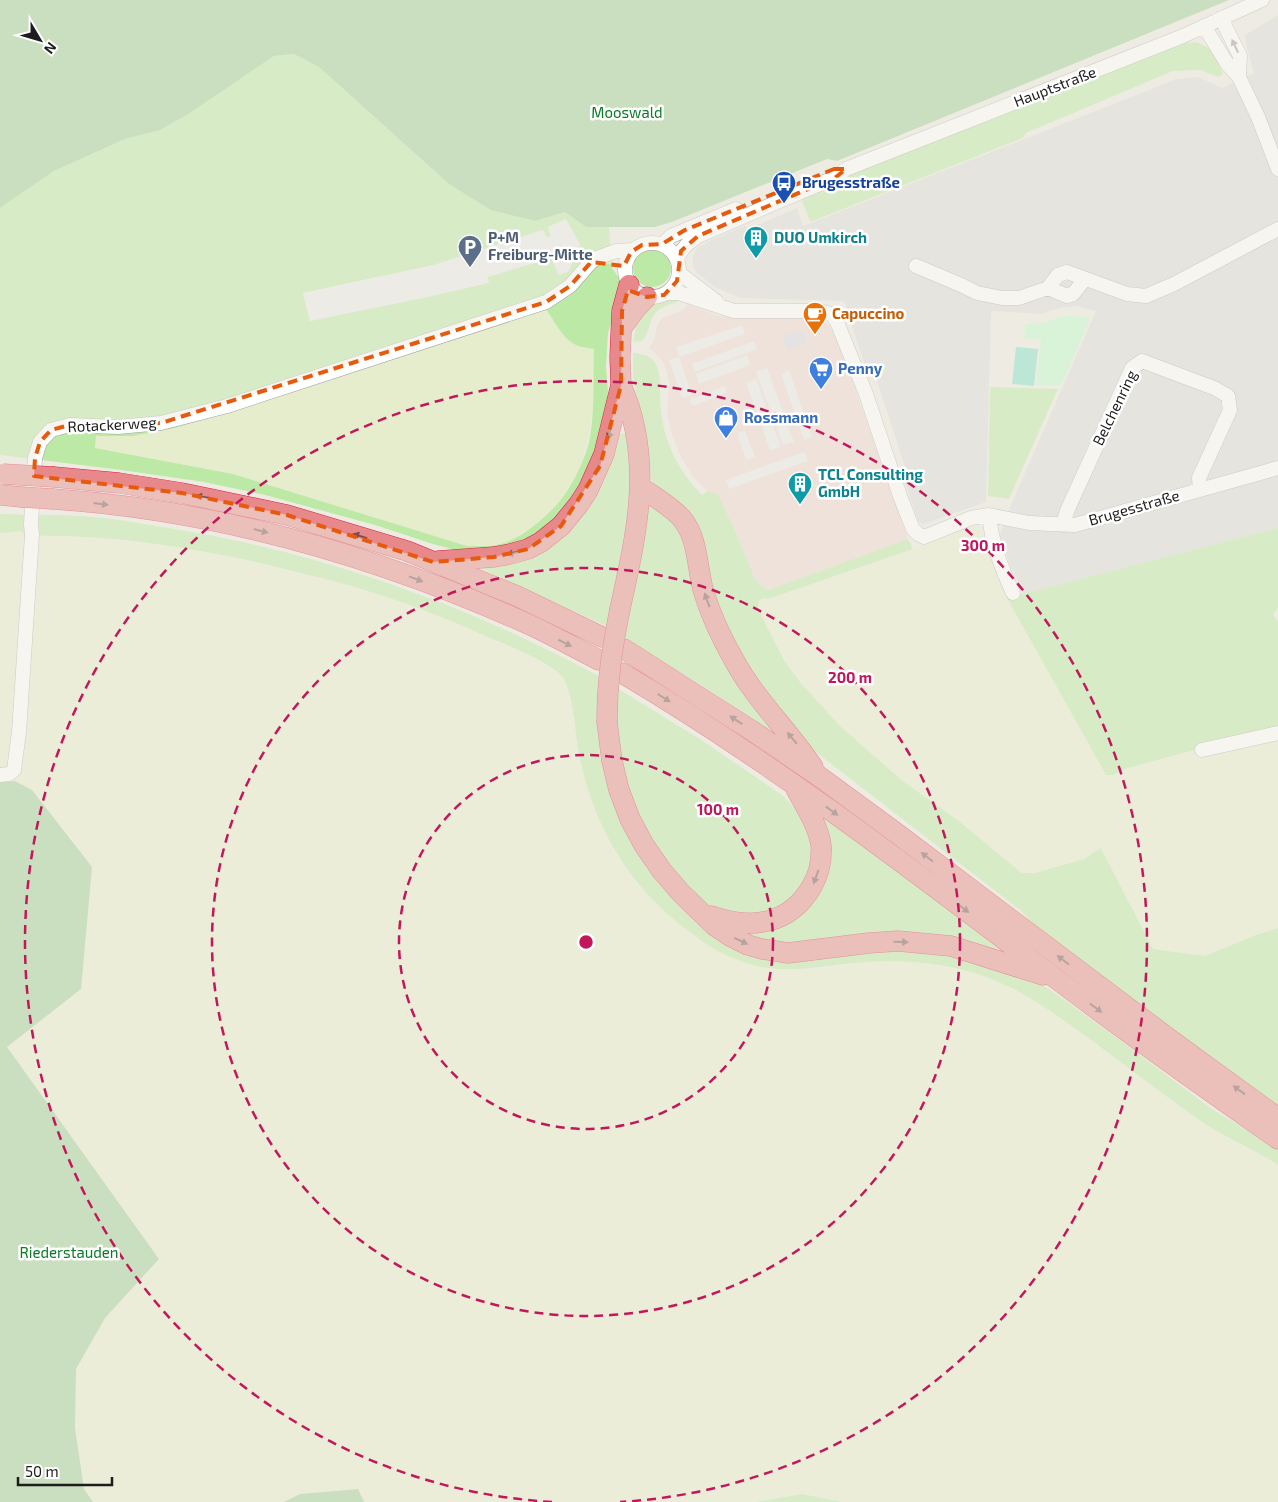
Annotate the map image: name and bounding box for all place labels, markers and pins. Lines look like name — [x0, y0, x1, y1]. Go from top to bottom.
bus stop icon: Brugesstraße — [771, 170, 797, 204]
place label: Brugesstraße — [802, 173, 900, 191]
building icon: DUO Umkirch — [743, 225, 769, 259]
place label: P+M Freiburg-Mitte — [488, 228, 593, 263]
place label: DUO Umkirch — [774, 228, 867, 246]
parking icon: P+M Freiburg-Mitte — [457, 234, 483, 268]
cafe icon: Capuccino — [802, 301, 828, 335]
place label: Capuccino — [832, 304, 905, 322]
supermarket icon: Penny — [808, 356, 834, 390]
place label: Penny — [838, 359, 883, 378]
shop icon: Rossmann — [713, 405, 739, 439]
place label: Rossmann — [744, 408, 818, 426]
place label: TCL Consulting GmbH — [818, 465, 923, 500]
building icon: TCL Consulting GmbH — [787, 471, 813, 505]
centre of rings — [577, 933, 595, 951]

